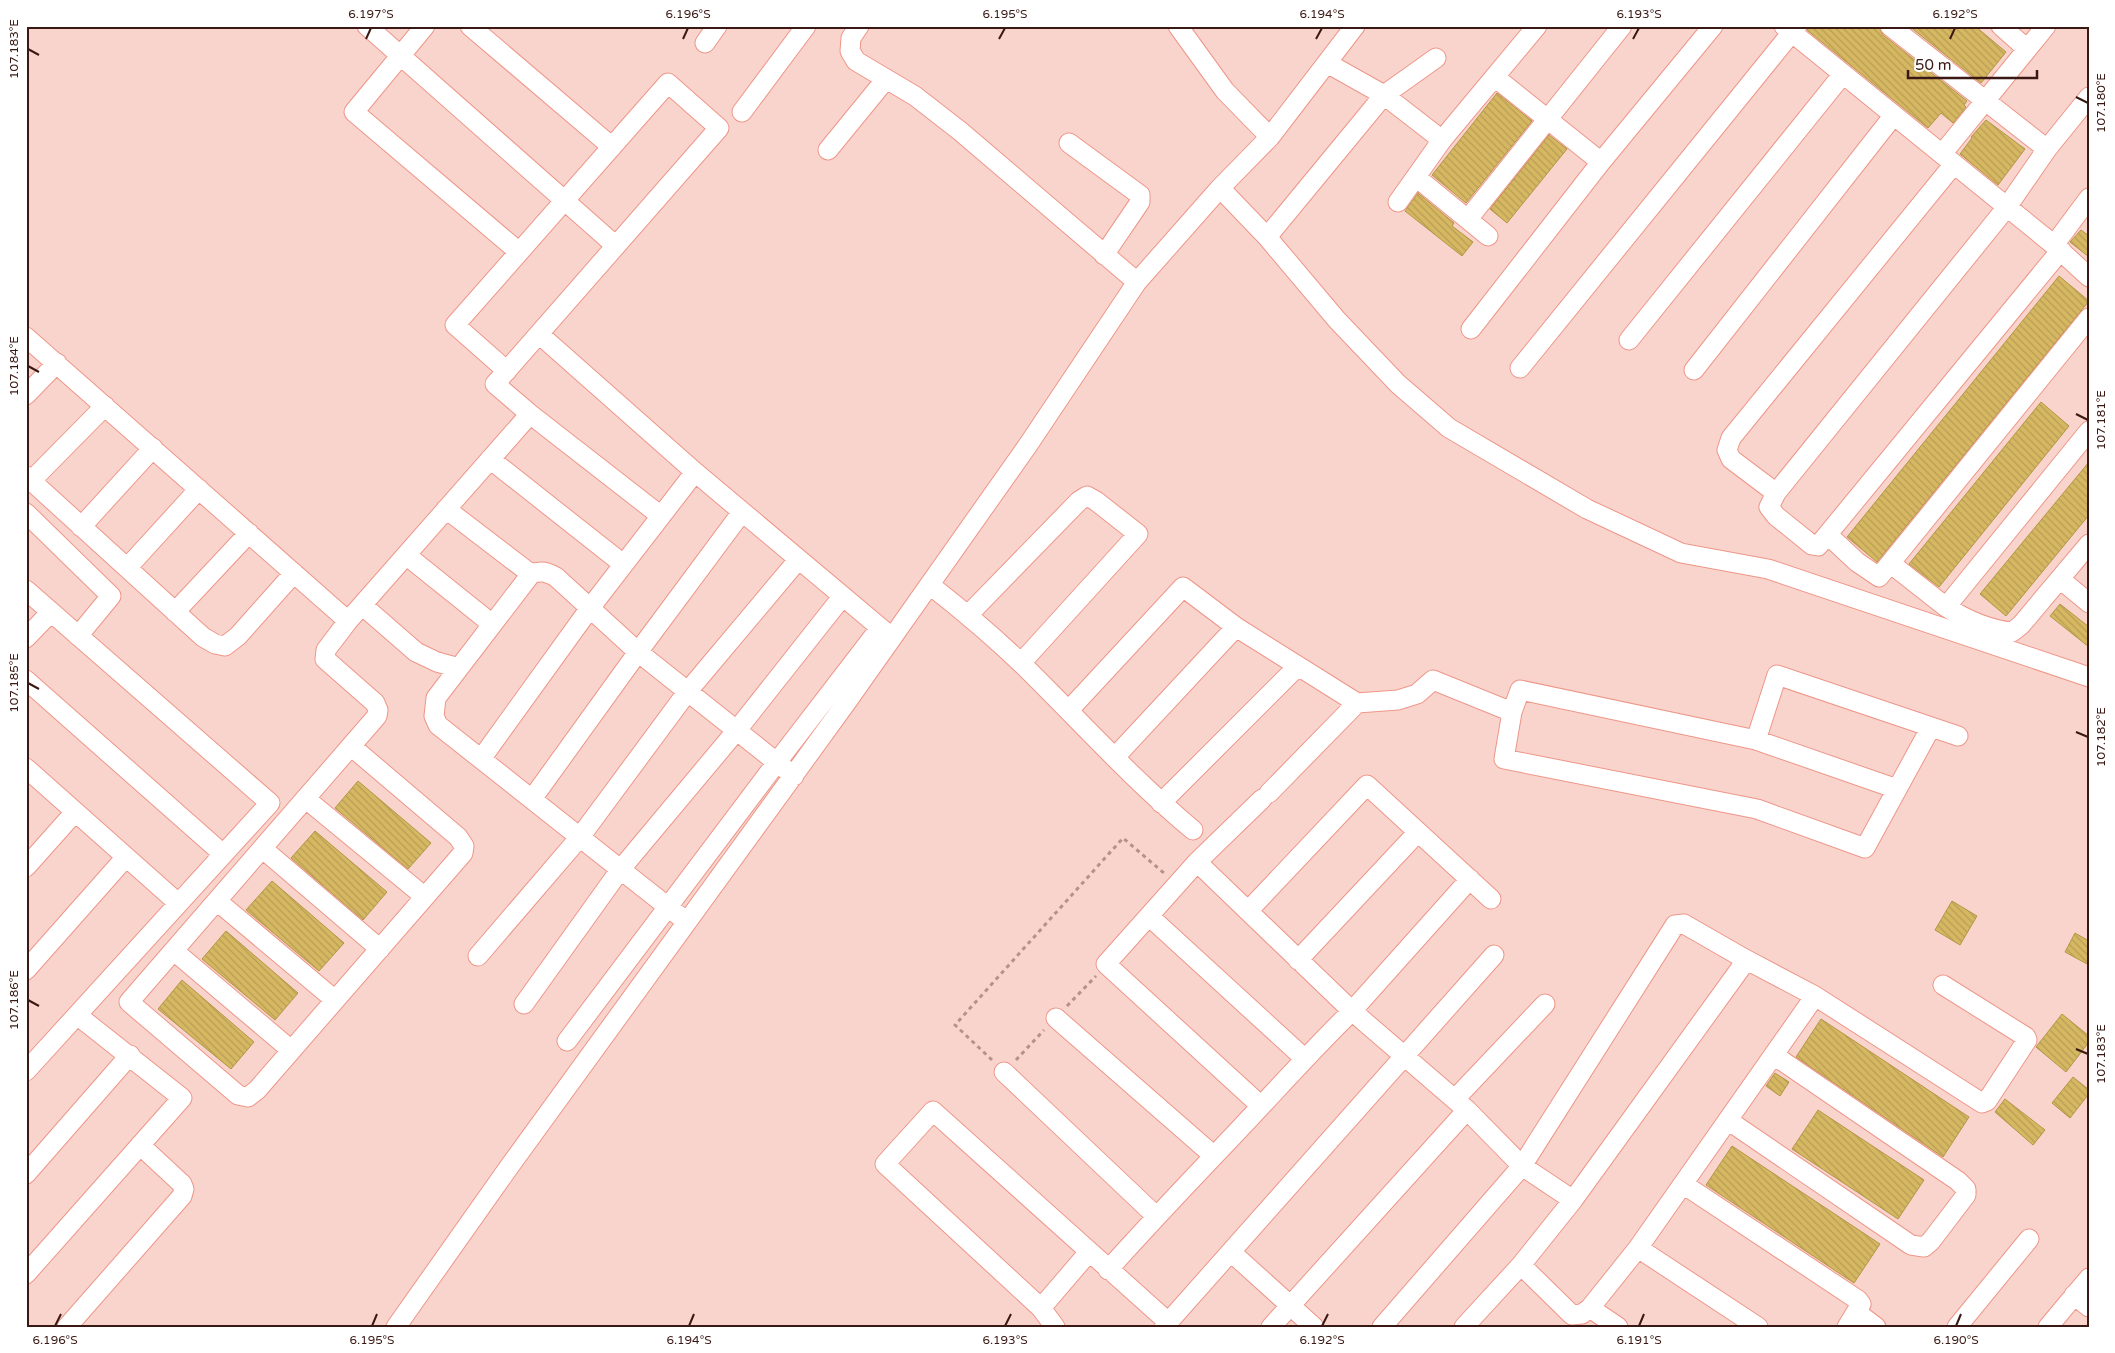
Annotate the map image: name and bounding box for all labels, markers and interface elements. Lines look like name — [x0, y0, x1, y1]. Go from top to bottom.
text: 6.197°S — [348, 7, 394, 21]
text: 6.196°S — [665, 7, 711, 21]
text: 6.195°S — [983, 7, 1027, 21]
text: 6.194°S — [1299, 7, 1345, 21]
text: 6.193°S — [1616, 7, 1662, 21]
text: 6.192°S — [1932, 7, 1978, 21]
text: 107.183°E — [7, 19, 21, 79]
scale bar — [1908, 48, 2036, 80]
text: 50 m — [1915, 56, 1952, 74]
text: 107.180°E — [2094, 73, 2108, 133]
text: 107.184°E — [7, 336, 21, 396]
text: 107.181°E — [2094, 390, 2108, 450]
text: 107.185°E — [7, 653, 21, 713]
text: 107.182°E — [2094, 707, 2108, 767]
text: 107.186°E — [7, 970, 21, 1030]
text: 107.183°E — [2094, 1024, 2108, 1084]
text: 6.196°S — [32, 1333, 78, 1347]
text: 6.195°S — [350, 1333, 394, 1347]
text: 6.194°S — [666, 1333, 712, 1347]
text: 6.193°S — [982, 1333, 1028, 1347]
text: 6.192°S — [1299, 1333, 1345, 1347]
text: 6.191°S — [1616, 1333, 1662, 1347]
text: 6.190°S — [1933, 1333, 1979, 1347]

